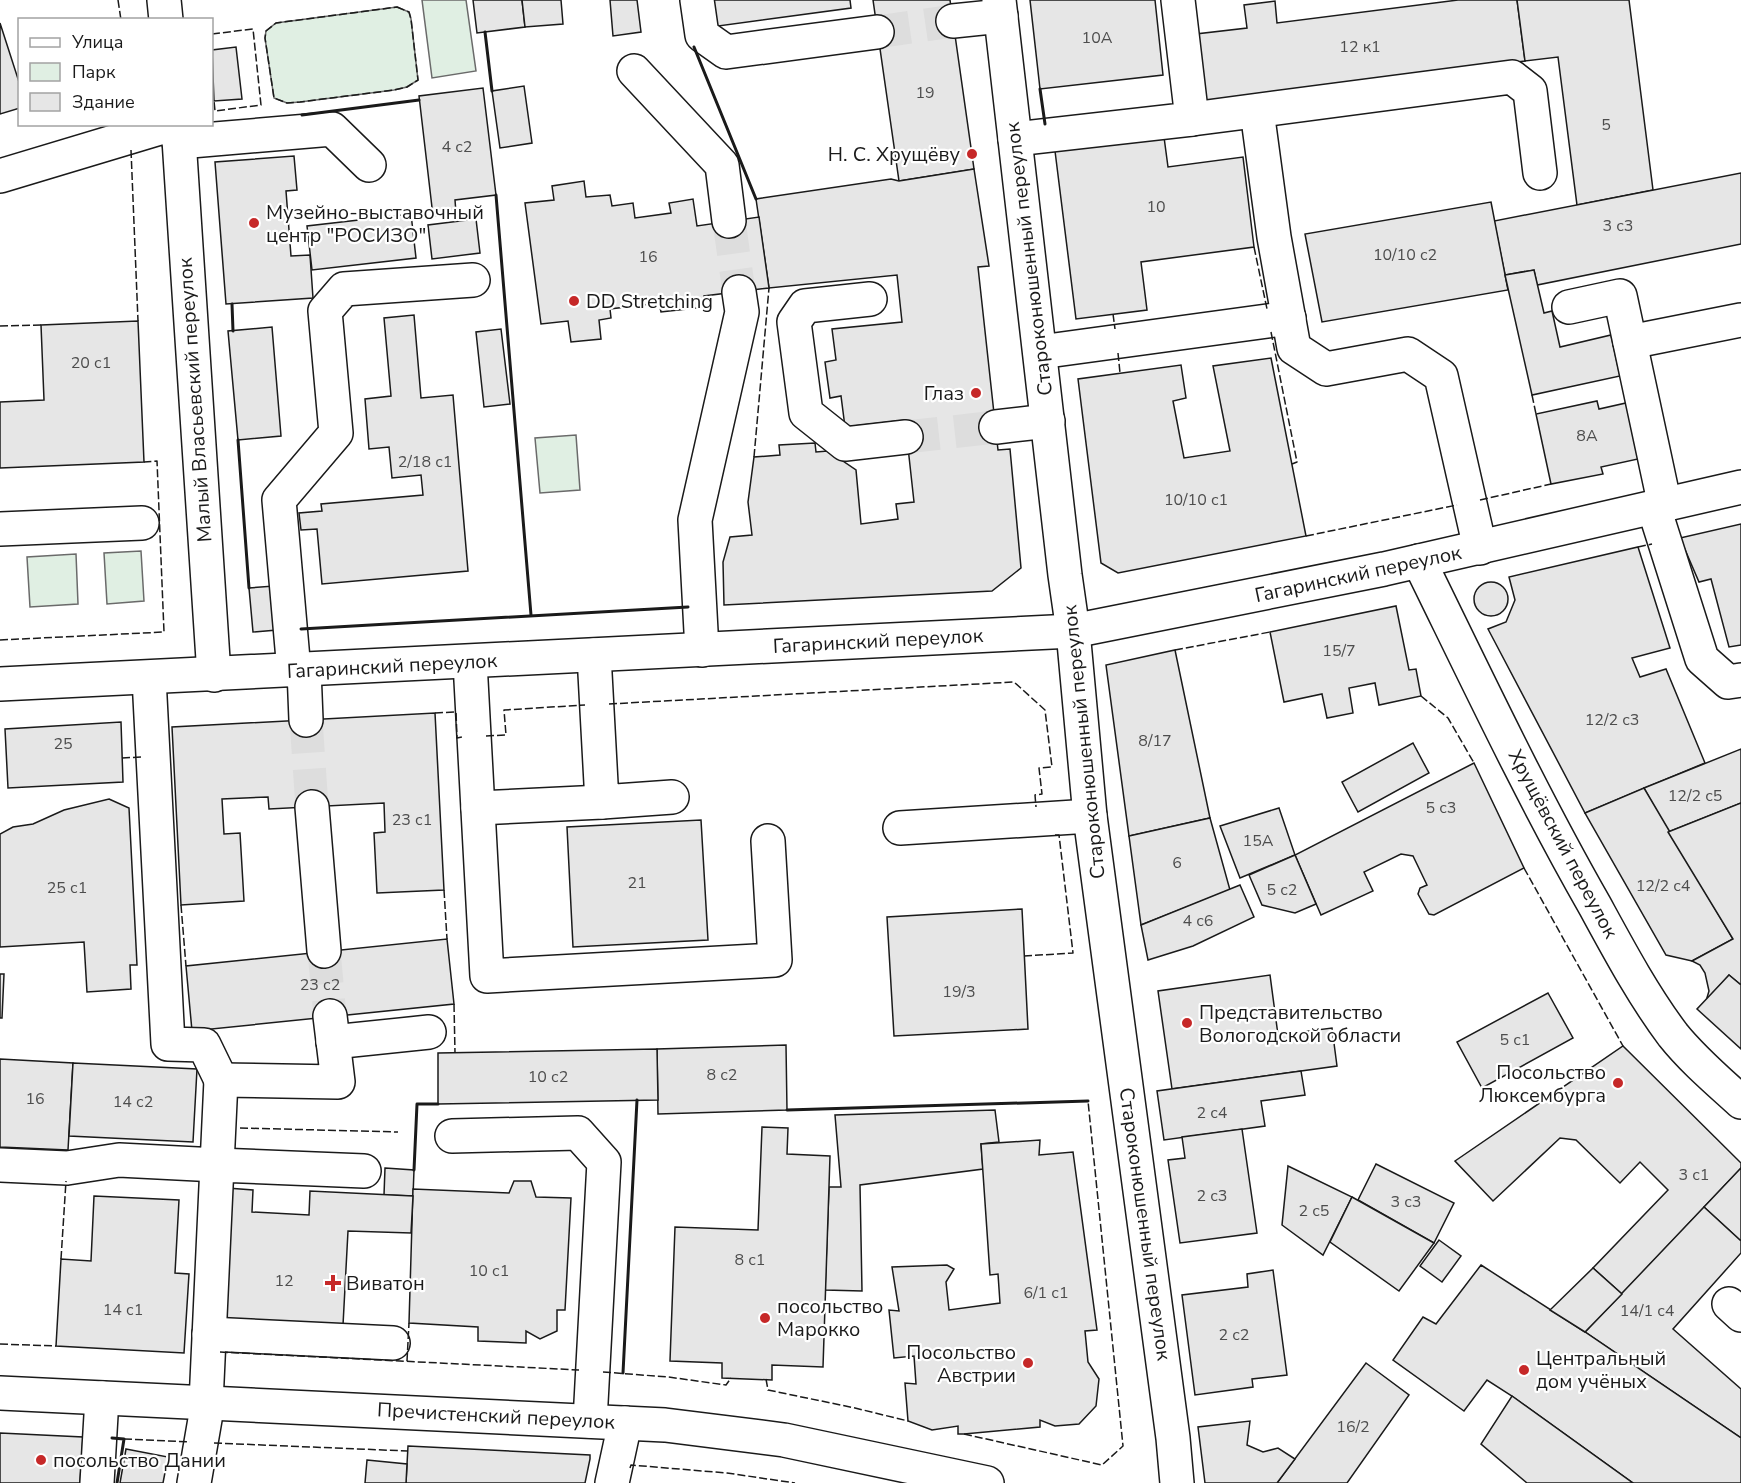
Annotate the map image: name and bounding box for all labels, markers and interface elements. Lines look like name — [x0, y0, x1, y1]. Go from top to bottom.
legend — [18, 18, 213, 126]
house number: 10А — [1082, 27, 1113, 49]
text: Улица — [71, 30, 123, 54]
house number: 12 к1 — [1339, 36, 1381, 58]
text: Парк — [72, 60, 116, 84]
house number: 19 — [915, 82, 935, 104]
text: Здание — [72, 90, 135, 114]
house number: 5 — [1601, 114, 1611, 136]
street label: Староконюшенный переулок — [999, 120, 1059, 397]
house number: 4 с2 — [442, 136, 472, 158]
place label: Н. С. Хрущёву — [828, 141, 961, 168]
marker: Н. С. Хрущёву — [965, 147, 979, 161]
house number: 10 — [1146, 196, 1166, 218]
place label: Музейно-выставочный центр "РОСИЗО" — [266, 199, 484, 249]
house number: 3 с3 — [1603, 215, 1633, 237]
marker: Музейно-выставочный центр "РОСИЗО" — [247, 216, 261, 230]
house number: 10/10 с2 — [1373, 244, 1437, 266]
house number: 16 — [638, 246, 658, 268]
street label: Малый Власьевский переулок — [172, 256, 218, 543]
place label: DD Stretching — [586, 288, 713, 315]
marker: DD Stretching — [567, 294, 581, 308]
house number: 20 с1 — [71, 352, 111, 374]
place label: Глаз — [924, 380, 964, 407]
marker: Глаз — [969, 386, 983, 400]
house number: 8А — [1576, 425, 1598, 447]
house number: 2/18 с1 — [398, 451, 452, 473]
house number: 10/10 с1 — [1164, 489, 1228, 511]
street label: Гагаринский переулок — [1252, 539, 1464, 609]
street label: Староконюшенный переулок — [1056, 603, 1112, 880]
street label: Гагаринский переулок — [772, 622, 984, 660]
house number: 15/7 — [1322, 640, 1356, 662]
street label: Гагаринский переулок — [286, 647, 498, 685]
house number: 12/2 с3 — [1585, 709, 1639, 731]
house number: 8/17 — [1138, 730, 1172, 752]
house number: 25 — [53, 733, 73, 755]
street label: Хрущёвский переулок — [1502, 745, 1624, 944]
house number: 12/2 с5 — [1668, 785, 1722, 807]
house number: 5 с3 — [1426, 797, 1456, 819]
house number: 23 с1 — [392, 809, 432, 831]
house number: 15А — [1243, 830, 1274, 852]
house number: 6 — [1172, 852, 1182, 874]
house number: 21 — [627, 872, 647, 894]
house number: 12/2 с4 — [1636, 875, 1691, 897]
house number: 25 с1 — [47, 877, 87, 899]
house number: 5 с2 — [1267, 879, 1297, 901]
house number: 4 с6 — [1183, 910, 1213, 932]
house number: 23 с2 — [300, 974, 340, 996]
house number: 19/3 — [942, 981, 976, 1003]
place label: Представительство Вологодской области — [1199, 999, 1401, 1049]
marker: Представительство Вологодской области — [1180, 1016, 1194, 1030]
house number: 5 с1 — [1500, 1029, 1530, 1051]
place label: Посольство Люксембурга — [1479, 1059, 1606, 1109]
house number: 8 с2 — [707, 1064, 737, 1086]
house number: 10 с2 — [528, 1066, 568, 1088]
marker: Посольство Люксембурга — [1611, 1076, 1625, 1090]
street label: Староконюшенный переулок — [1112, 1086, 1178, 1363]
house number: 16 — [25, 1088, 45, 1110]
house number: 14 с2 — [113, 1091, 153, 1113]
house number: 2 с4 — [1197, 1102, 1228, 1124]
house number: 3 с1 — [1679, 1164, 1709, 1186]
house number: 2 с3 — [1197, 1185, 1227, 1207]
house number: 3 с3 — [1391, 1191, 1421, 1213]
house number: 2 с5 — [1299, 1200, 1329, 1222]
house number: 8 с1 — [735, 1249, 765, 1271]
house number: 10 с1 — [469, 1260, 509, 1282]
house number: 12 — [274, 1270, 294, 1292]
place label: Виватон — [346, 1270, 425, 1297]
marker: Виватон — [324, 1274, 342, 1292]
house number: 6/1 с1 — [1023, 1282, 1069, 1304]
place label: посольство Марокко — [777, 1293, 883, 1343]
house number: 14 с1 — [103, 1299, 143, 1321]
house number: 14/1 с4 — [1620, 1300, 1675, 1322]
marker: посольство Марокко — [758, 1311, 772, 1325]
house number: 2 с2 — [1219, 1324, 1249, 1346]
place label: Посольство Австрии — [906, 1339, 1016, 1389]
place label: Центральный дом учёных — [1536, 1345, 1666, 1395]
marker: Посольство Австрии — [1021, 1356, 1035, 1370]
marker: Центральный дом учёных — [1517, 1363, 1531, 1377]
street label: Пречистенский переулок — [376, 1396, 616, 1436]
house number: 16/2 — [1336, 1416, 1370, 1438]
place label: посольство Дании — [53, 1447, 226, 1474]
marker: посольство Дании — [34, 1453, 48, 1467]

